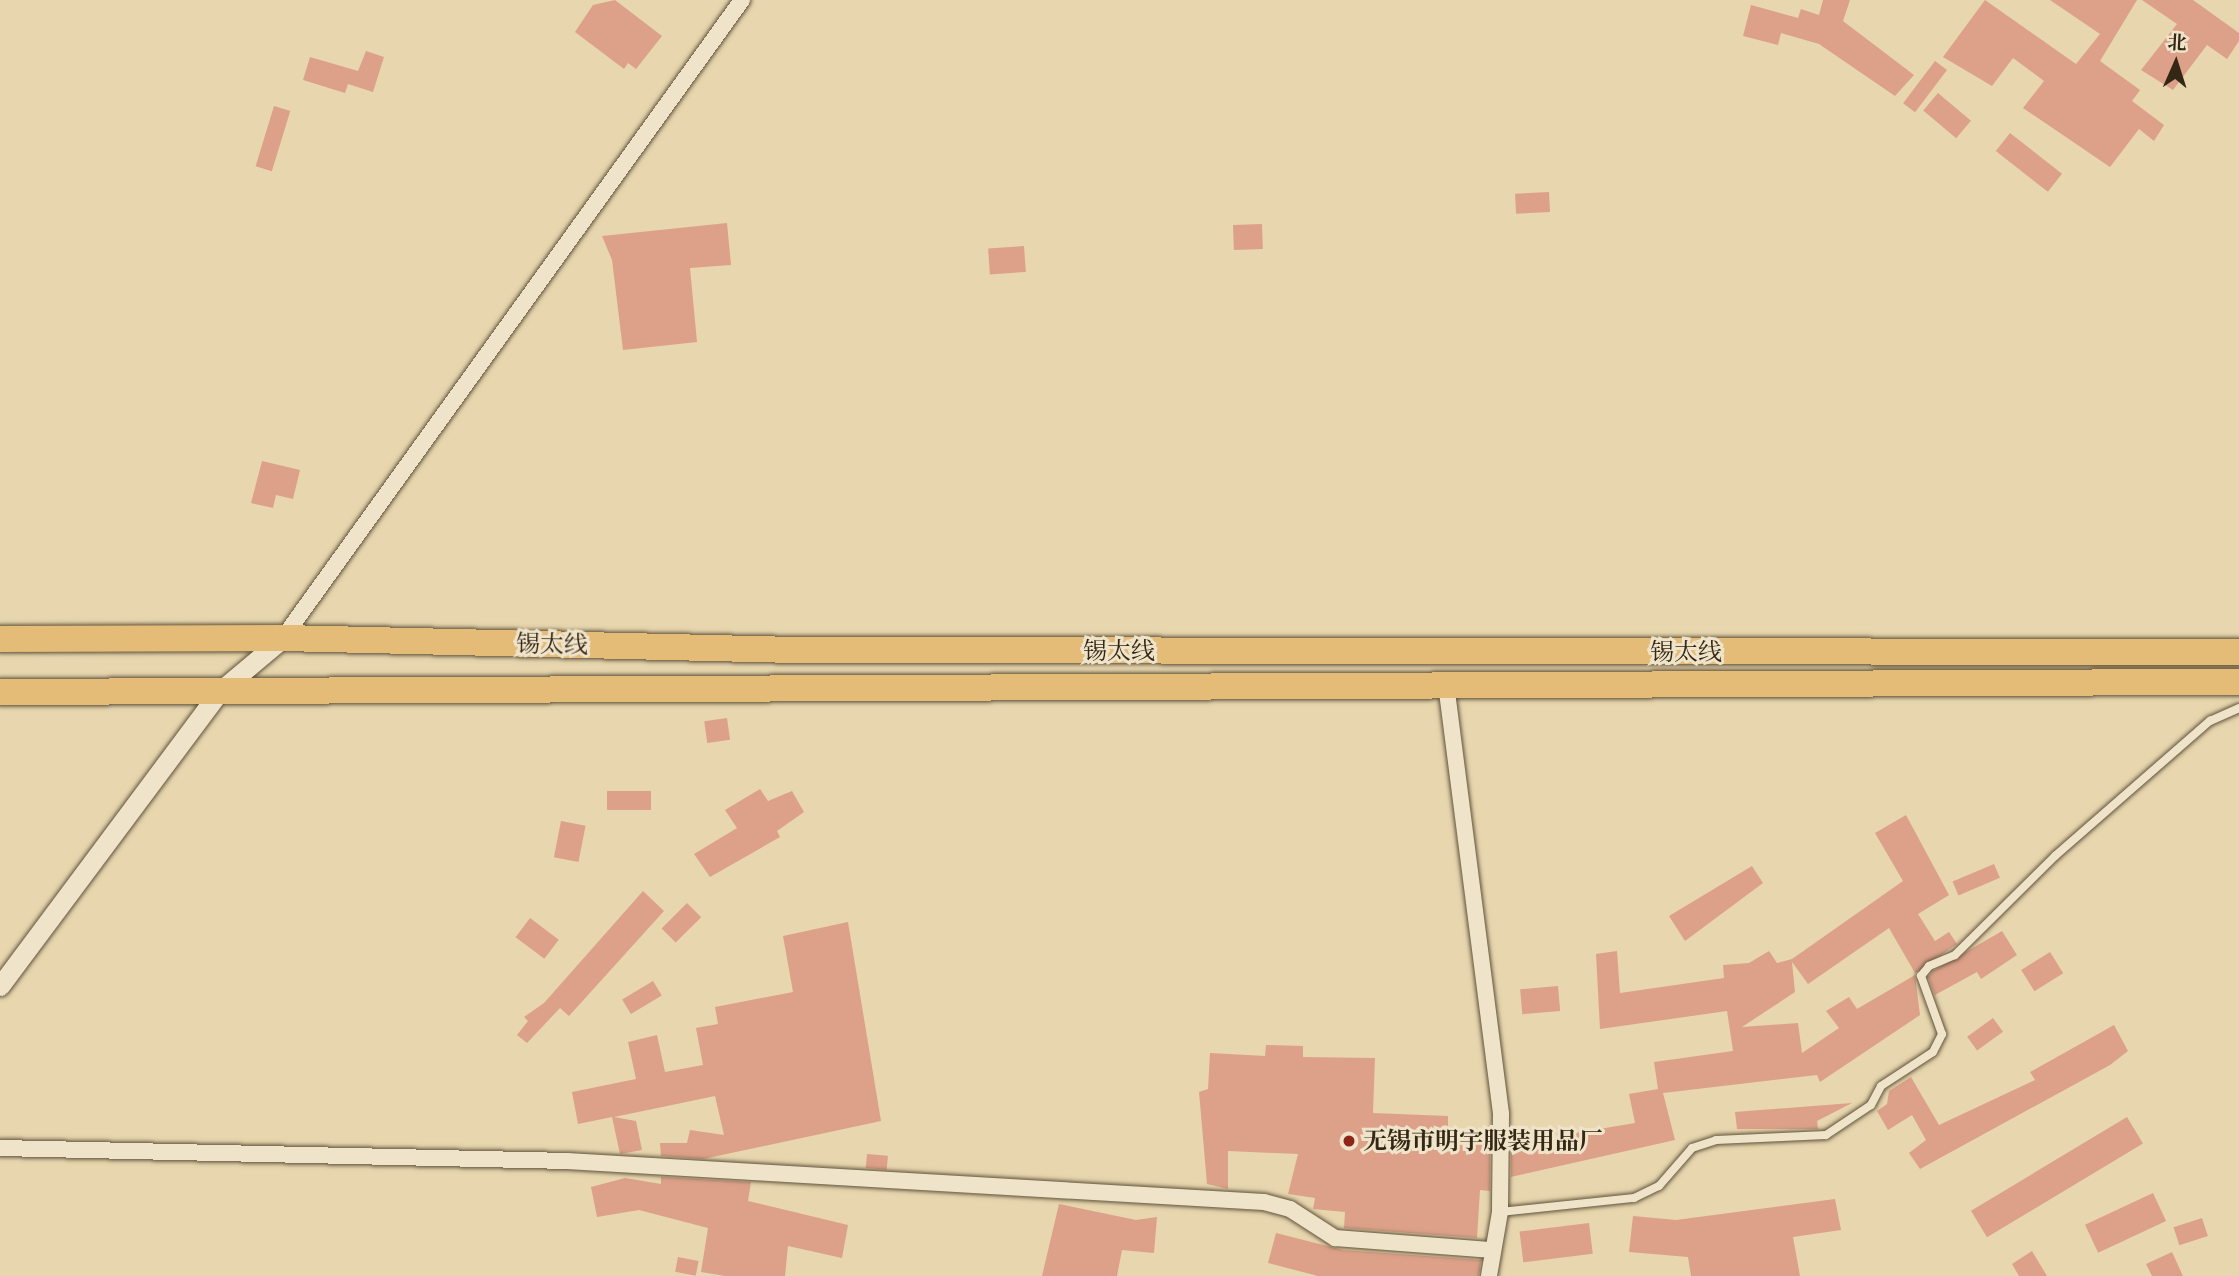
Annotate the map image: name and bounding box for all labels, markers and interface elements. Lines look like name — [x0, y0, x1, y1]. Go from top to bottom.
north arrow — [2141, 28, 2211, 98]
text: 北 — [2167, 28, 2187, 57]
street label: 锡太线 — [516, 629, 588, 659]
street label: 锡太线 — [1083, 637, 1155, 665]
street label: 锡太线 — [1650, 638, 1722, 666]
place label: 无锡市明宇服装用品厂 — [1363, 1127, 1603, 1155]
marker: 无锡市明宇服装用品厂 — [1341, 1133, 1357, 1149]

